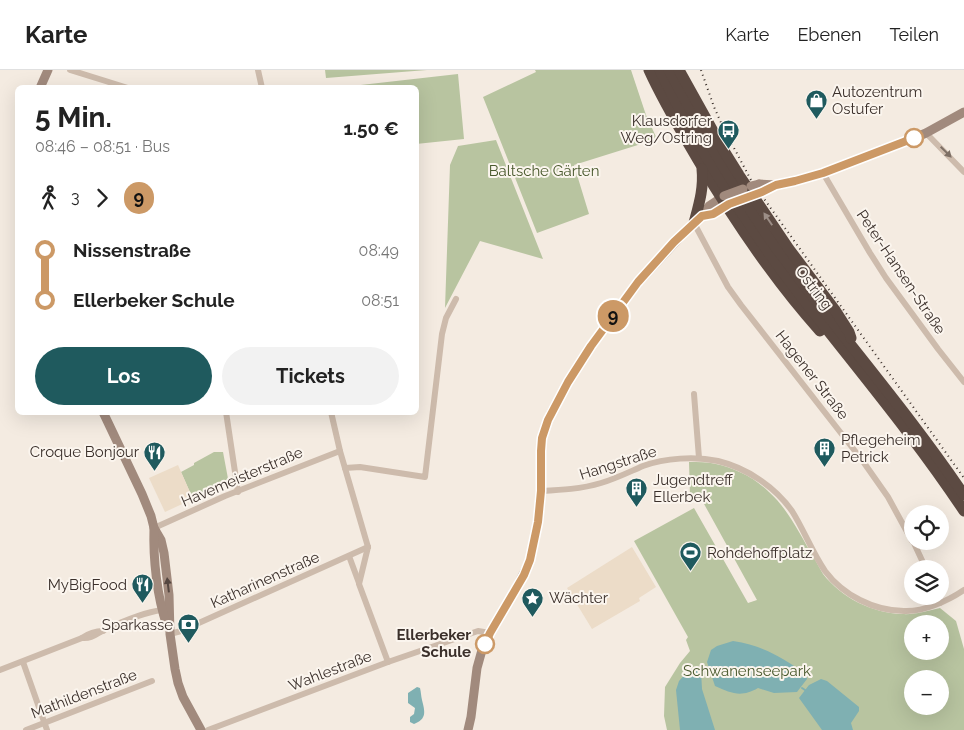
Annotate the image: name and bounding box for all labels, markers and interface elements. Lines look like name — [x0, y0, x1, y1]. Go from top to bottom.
text: Karte — [25, 20, 87, 49]
text: Karte — [725, 24, 769, 45]
text: Ebenen — [797, 24, 862, 45]
text: Teilen — [890, 24, 939, 45]
place label: Autozentrum Ostufer — [832, 83, 922, 118]
shop icon: Autozentrum Ostufer — [804, 89, 828, 120]
text: 5 Min. — [35, 101, 112, 134]
place label: Klausdorfer Weg/Ostring — [620, 112, 713, 147]
text: 1.50 € — [343, 117, 399, 139]
bus stop icon: Klausdorfer Weg/Ostring — [716, 118, 740, 149]
unlabelled marker — [904, 128, 924, 148]
text: 08:46 – 08:51 · Bus — [35, 137, 170, 156]
one-way arrow — [939, 146, 951, 158]
park label: Baltsche Gärten — [489, 162, 599, 180]
icon: walk — [35, 184, 63, 212]
icon: forward — [88, 184, 116, 212]
text: 9 — [134, 187, 144, 208]
text: 3 — [71, 188, 80, 207]
street label: Peter-Hansen-Straße — [853, 206, 949, 338]
one-way arrow — [763, 212, 773, 225]
text: Nissenstraße — [73, 239, 191, 261]
text: 08:49 — [359, 241, 399, 260]
street label: Ostring — [792, 263, 836, 313]
text: Ellerbeker Schule — [73, 289, 235, 311]
text: 08:51 — [361, 291, 399, 310]
line badge: 9 — [597, 300, 629, 332]
text: 9 — [608, 305, 618, 326]
street label: Hagener Straße — [772, 327, 852, 423]
button: Los — [35, 347, 212, 405]
button: Tickets — [222, 347, 399, 405]
place label: Pflegeheim Petrick — [841, 431, 921, 466]
building icon: Pflegeheim Petrick — [813, 437, 837, 468]
restaurant icon: Croque Bonjour — [143, 440, 167, 471]
street label: Hangstraße — [577, 442, 659, 484]
place label: Croque Bonjour — [30, 443, 140, 461]
street label: Havemeisterstraße — [179, 443, 306, 511]
place label: Jugendtreff Ellerbek — [653, 471, 733, 506]
building icon: Jugendtreff Ellerbek — [625, 477, 649, 508]
map controls — [904, 505, 949, 715]
button: locate — [904, 505, 949, 550]
sports icon: Rohdehoffplatz — [679, 541, 703, 572]
place label: Rohdehoffplatz — [707, 544, 812, 562]
street label: Katharinenstraße — [208, 548, 322, 612]
button: layers — [904, 560, 949, 605]
restaurant icon: MyBigFood — [131, 573, 155, 604]
place label: MyBigFood — [48, 576, 127, 594]
one-way arrow — [164, 577, 172, 593]
place icon: Wächter — [521, 586, 545, 617]
place label: Wächter — [549, 589, 609, 607]
bank icon: Sparkasse — [177, 613, 201, 644]
button: + — [904, 615, 949, 660]
place label: Sparkasse — [102, 616, 173, 634]
place label: Ellerbeker Schule — [396, 626, 471, 661]
marker: Ellerbeker Schule — [475, 634, 495, 654]
street label: Wahlestraße — [286, 647, 374, 695]
park label: Schwanenseepark — [683, 662, 811, 680]
street label: Mathildenstraße — [29, 665, 140, 722]
button: − — [904, 670, 949, 715]

